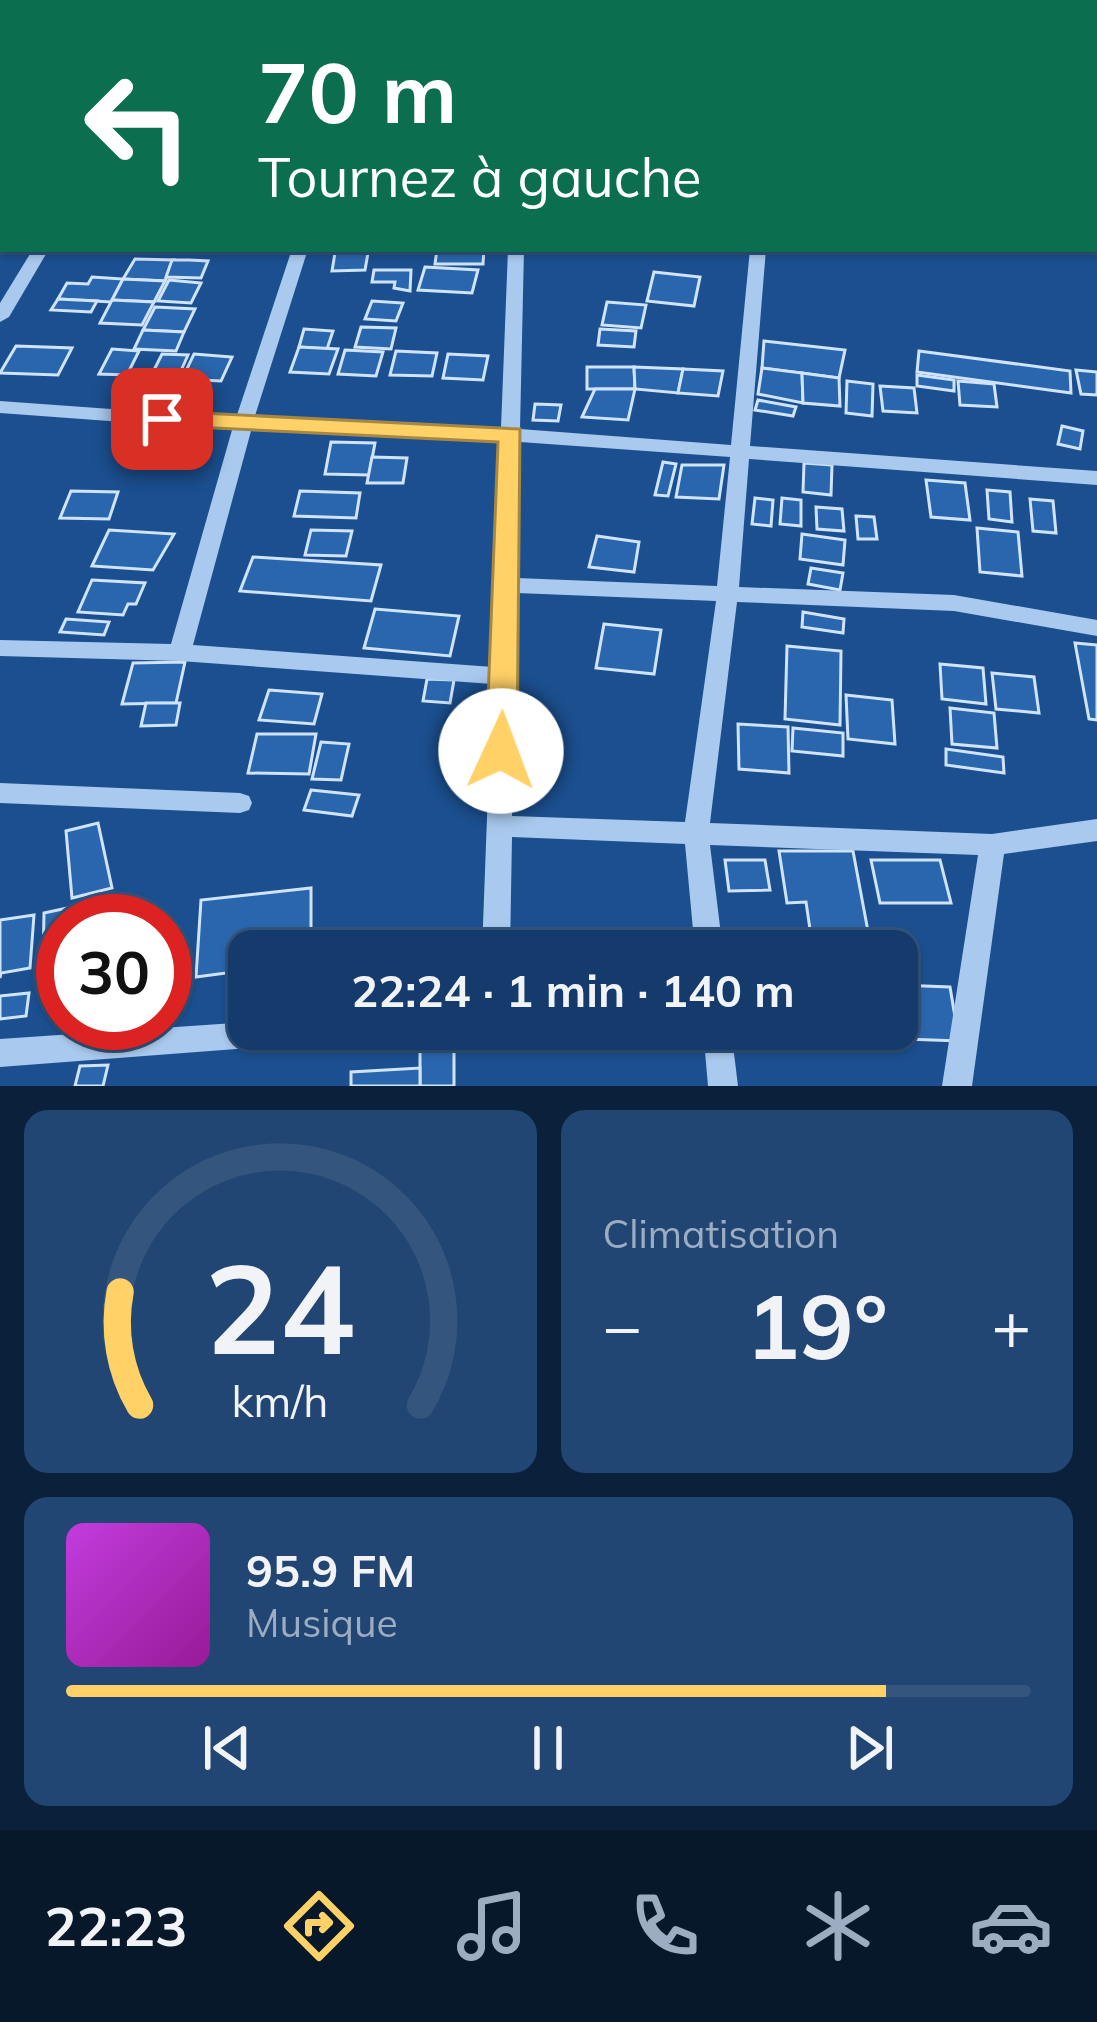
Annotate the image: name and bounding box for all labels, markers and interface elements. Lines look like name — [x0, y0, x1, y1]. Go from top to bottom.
text: 70 m — [258, 39, 457, 144]
icon: left — [60, 48, 216, 204]
text: Tournez à gauche — [258, 143, 701, 211]
pin — [111, 368, 213, 470]
icon: arrive — [129, 386, 195, 452]
position arrow — [438, 688, 564, 814]
speed limit sign: 30 — [36, 894, 192, 1050]
text: 22:24 · 1 min · 140 m — [351, 962, 795, 1018]
text: Climatisation — [603, 1209, 839, 1258]
text: 24 — [205, 1229, 355, 1385]
text: 19° — [746, 1269, 888, 1382]
text: − — [603, 1284, 642, 1367]
text: + — [991, 1284, 1031, 1367]
text: km/h — [232, 1373, 329, 1427]
text: 95.9 FM — [246, 1542, 415, 1598]
text: Musique — [246, 1598, 398, 1647]
icon: previous — [194, 1715, 260, 1781]
icon: pause — [515, 1715, 581, 1781]
icon: next — [837, 1715, 903, 1781]
icon: directions — [277, 1884, 361, 1968]
icon: music — [450, 1884, 534, 1968]
icon: phone — [623, 1884, 707, 1968]
icon: climate — [796, 1884, 880, 1968]
icon: car — [969, 1884, 1053, 1968]
text: 22:23 — [45, 1892, 188, 1960]

